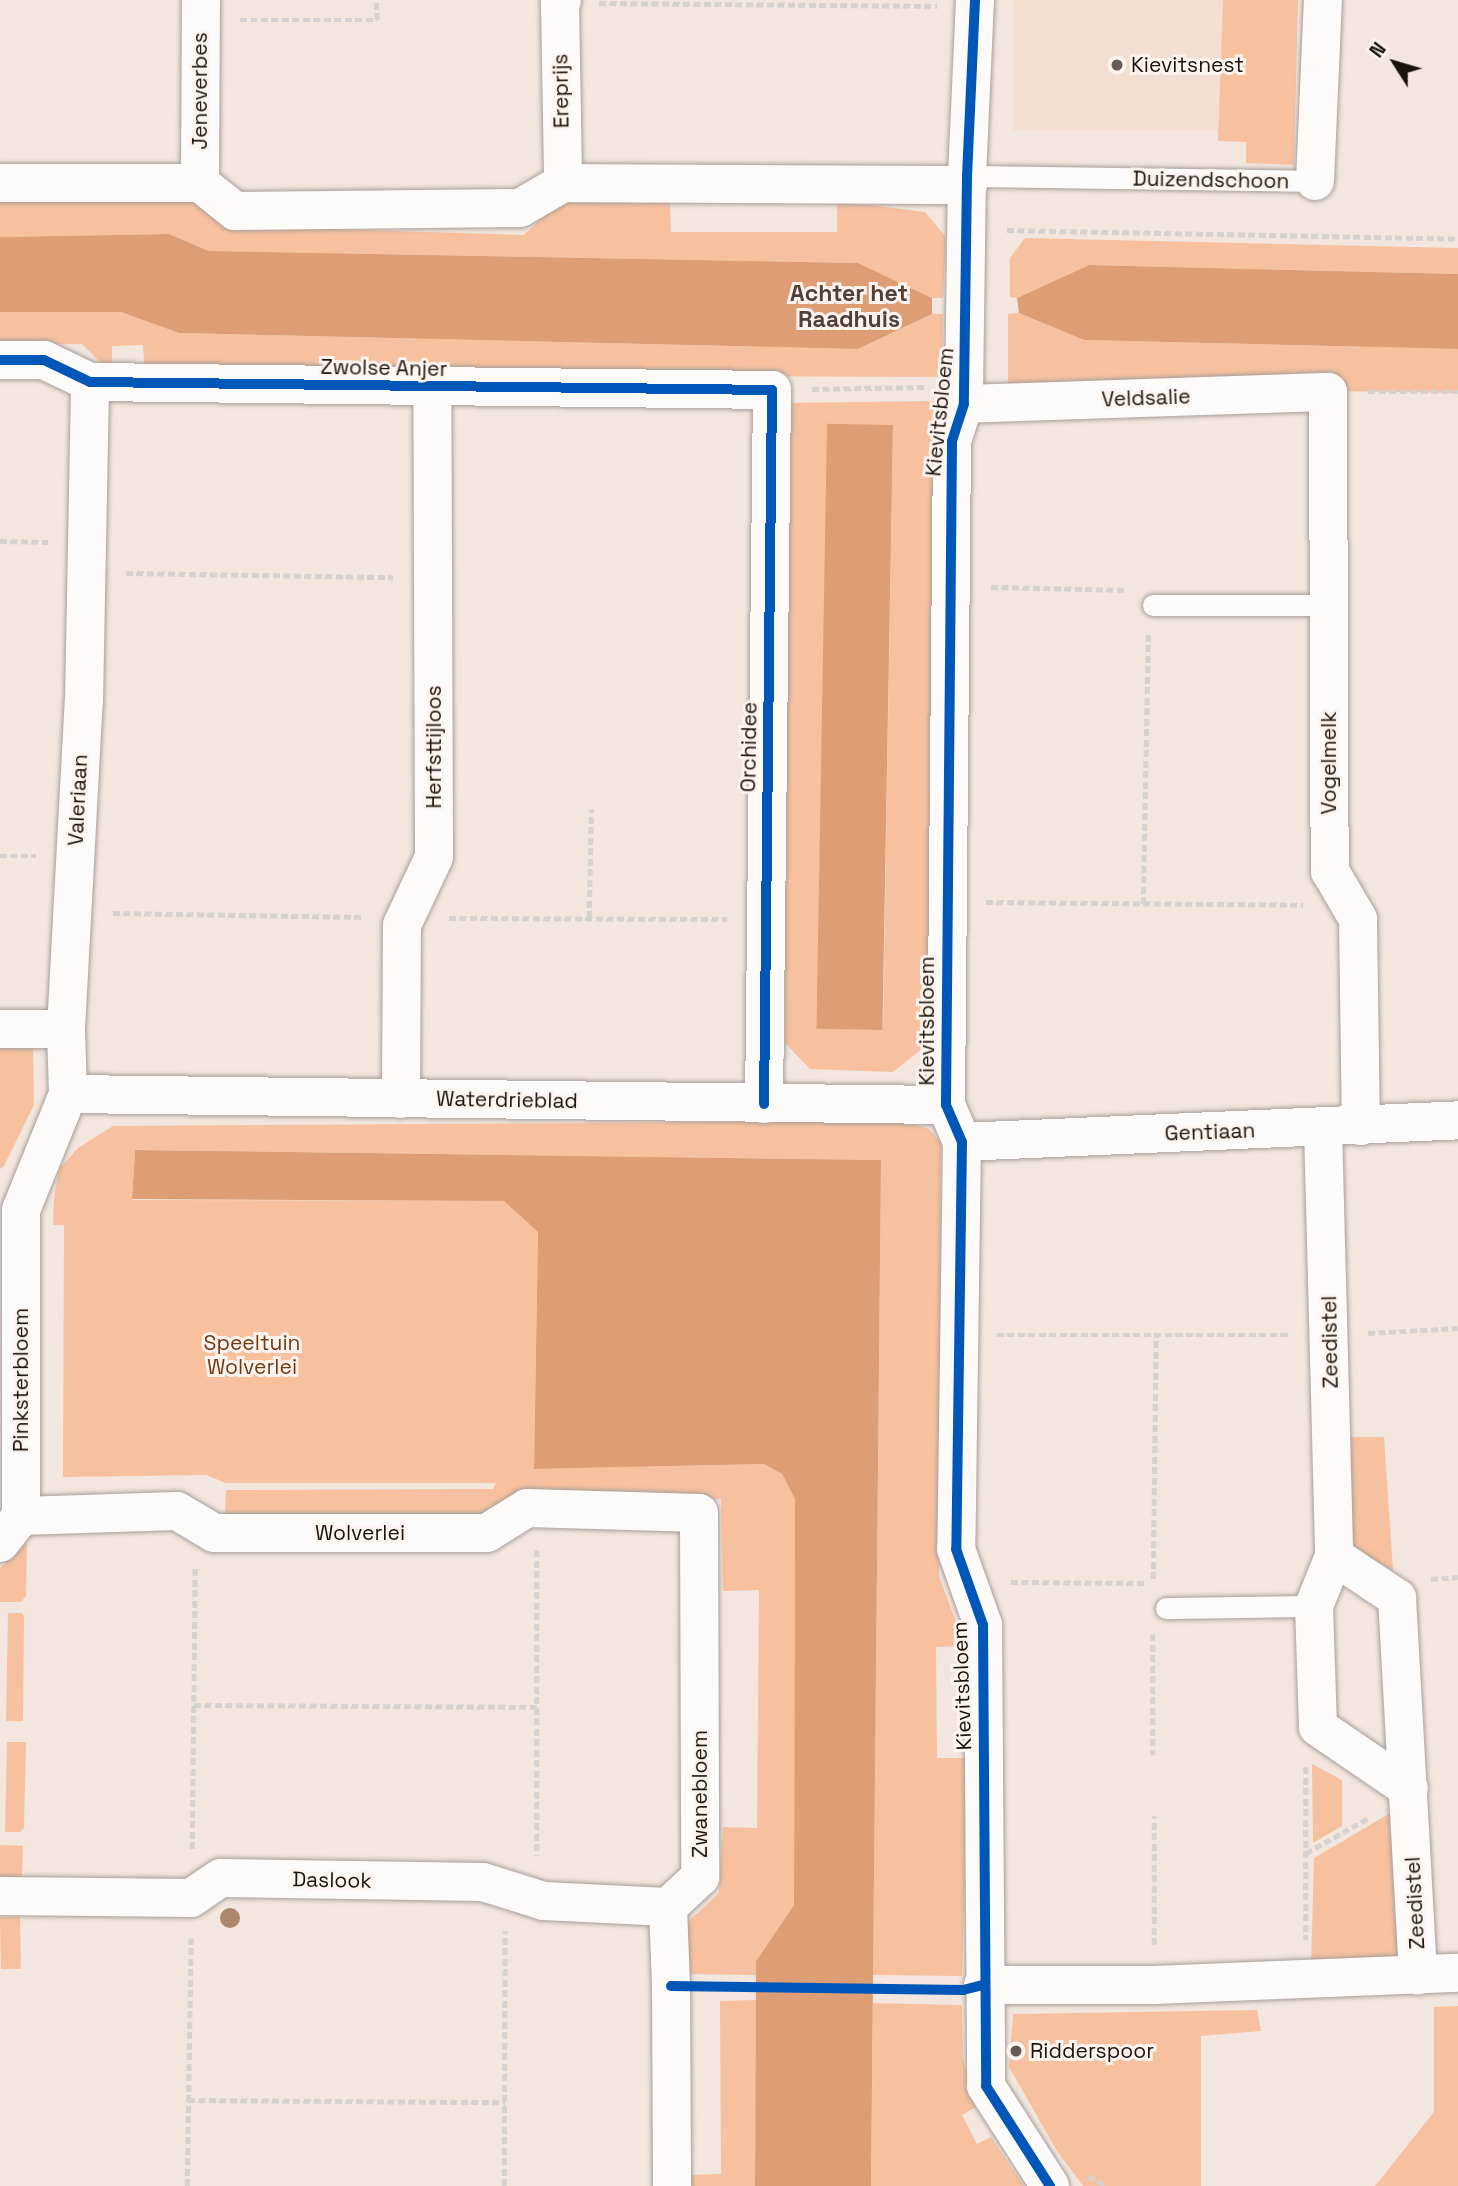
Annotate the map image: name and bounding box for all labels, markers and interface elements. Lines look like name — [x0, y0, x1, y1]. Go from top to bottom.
north arrow — [1360, 28, 1430, 98]
street label: Jeneverbes — [187, 32, 213, 150]
text: N — [1364, 37, 1392, 63]
place label: Kievitsnest — [1131, 52, 1244, 78]
street label: Ereprijs — [548, 53, 574, 129]
marker: Kievitsnest — [1109, 57, 1125, 73]
street label: Duizendschoon — [1132, 166, 1290, 194]
district label: Achter het Raadhuis — [790, 279, 908, 333]
street label: Kievitsbloem — [921, 346, 959, 478]
street label: Zwolse Anjer — [320, 354, 448, 382]
street label: Veldsalie — [1101, 384, 1191, 412]
street label: Herfsttijloos — [421, 685, 447, 809]
street label: Orchidee — [736, 702, 762, 792]
street label: Vogelmelk — [1316, 711, 1342, 815]
street label: Valeriaan — [63, 753, 93, 847]
street label: Kievitsbloem — [914, 956, 940, 1086]
street label: Waterdrieblad — [436, 1086, 578, 1114]
street label: Gentiaan — [1164, 1118, 1256, 1146]
street label: Zeedistel — [1317, 1295, 1343, 1389]
street label: Pinksterbloem — [8, 1308, 34, 1452]
park label: Speeltuin Wolverlei — [204, 1330, 300, 1380]
street label: Wolverlei — [315, 1520, 405, 1546]
street label: Kievitsbloem — [947, 1621, 977, 1751]
street label: Zwanebloem — [687, 1730, 713, 1858]
street label: Zeedistel — [1400, 1856, 1430, 1950]
street label: Daslook — [292, 1867, 372, 1893]
place label: Ridderspoor — [1030, 2038, 1154, 2064]
marker: Ridderspoor — [1008, 2043, 1024, 2059]

